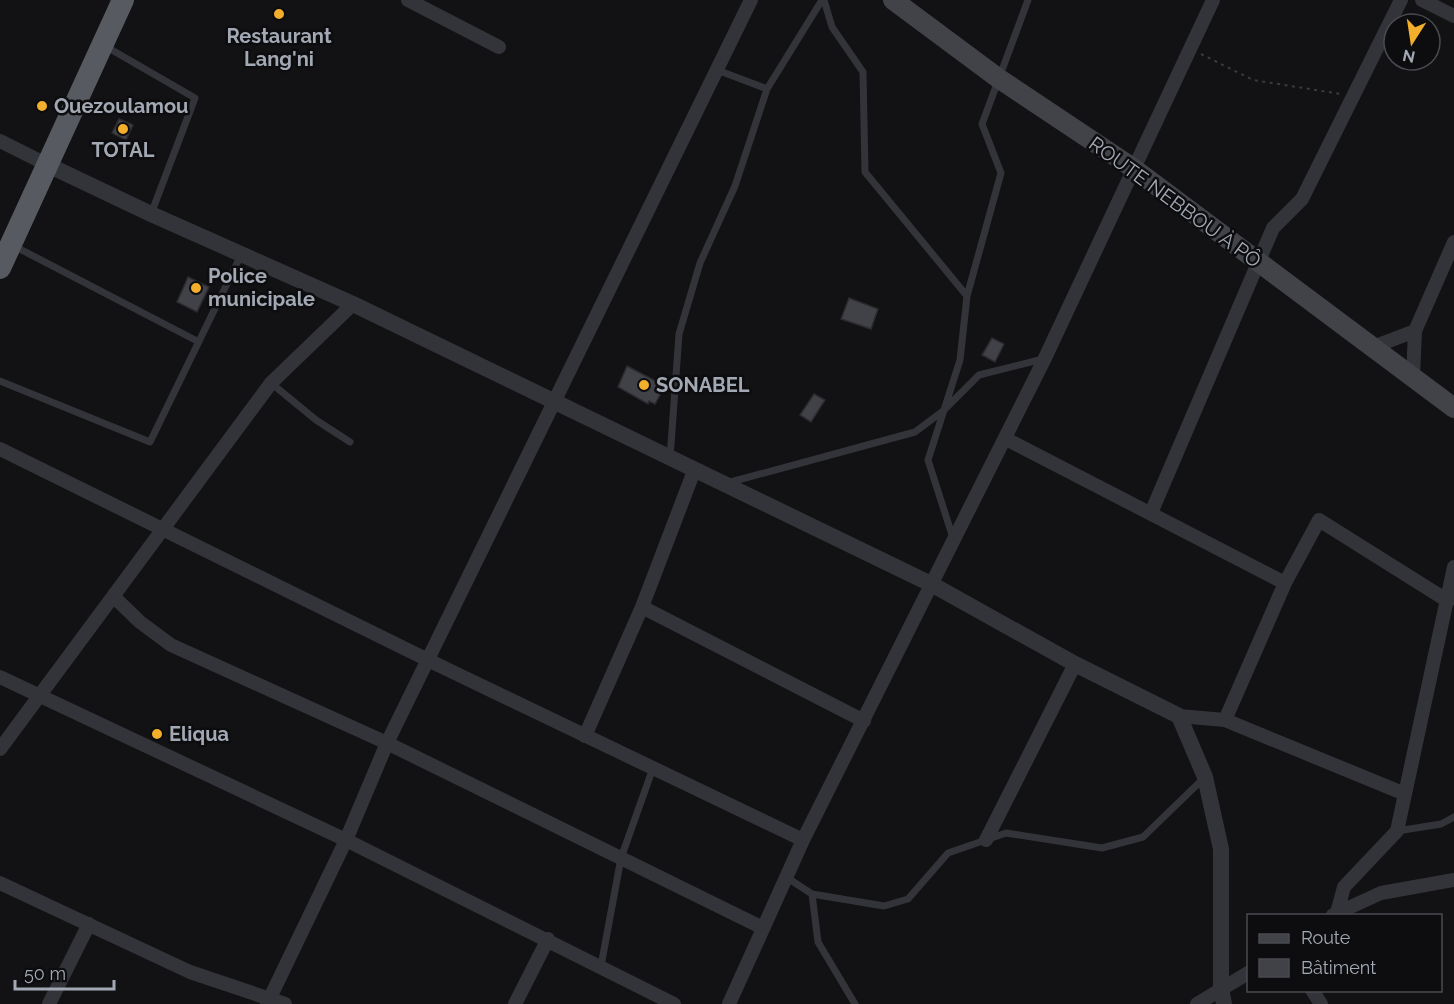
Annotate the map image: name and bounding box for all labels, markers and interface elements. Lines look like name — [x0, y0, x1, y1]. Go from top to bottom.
marker: Restaurant Lang'ni — [272, 7, 286, 21]
north arrow — [1382, 12, 1442, 72]
place label: Restaurant Lang'ni — [226, 24, 332, 71]
text: N — [1401, 46, 1417, 67]
place label: Ouezoulamou — [54, 94, 188, 118]
marker: Ouezoulamou — [35, 99, 49, 113]
marker: TOTAL — [116, 122, 130, 136]
street label: ROUTE NEBBOU À PÔ — [1084, 131, 1266, 273]
place label: TOTAL — [91, 138, 155, 162]
place label: Police municipale — [208, 264, 315, 311]
marker: Police municipale — [189, 281, 203, 295]
place label: SONABEL — [656, 373, 750, 397]
marker: SONABEL — [637, 378, 651, 392]
place label: Eliqua — [169, 722, 229, 746]
marker: Eliqua — [150, 727, 164, 741]
legend — [1247, 914, 1442, 992]
text: Route — [1301, 927, 1351, 948]
scale bar — [15, 953, 114, 991]
text: Bâtiment — [1301, 957, 1376, 978]
text: 50 m — [24, 963, 66, 984]

